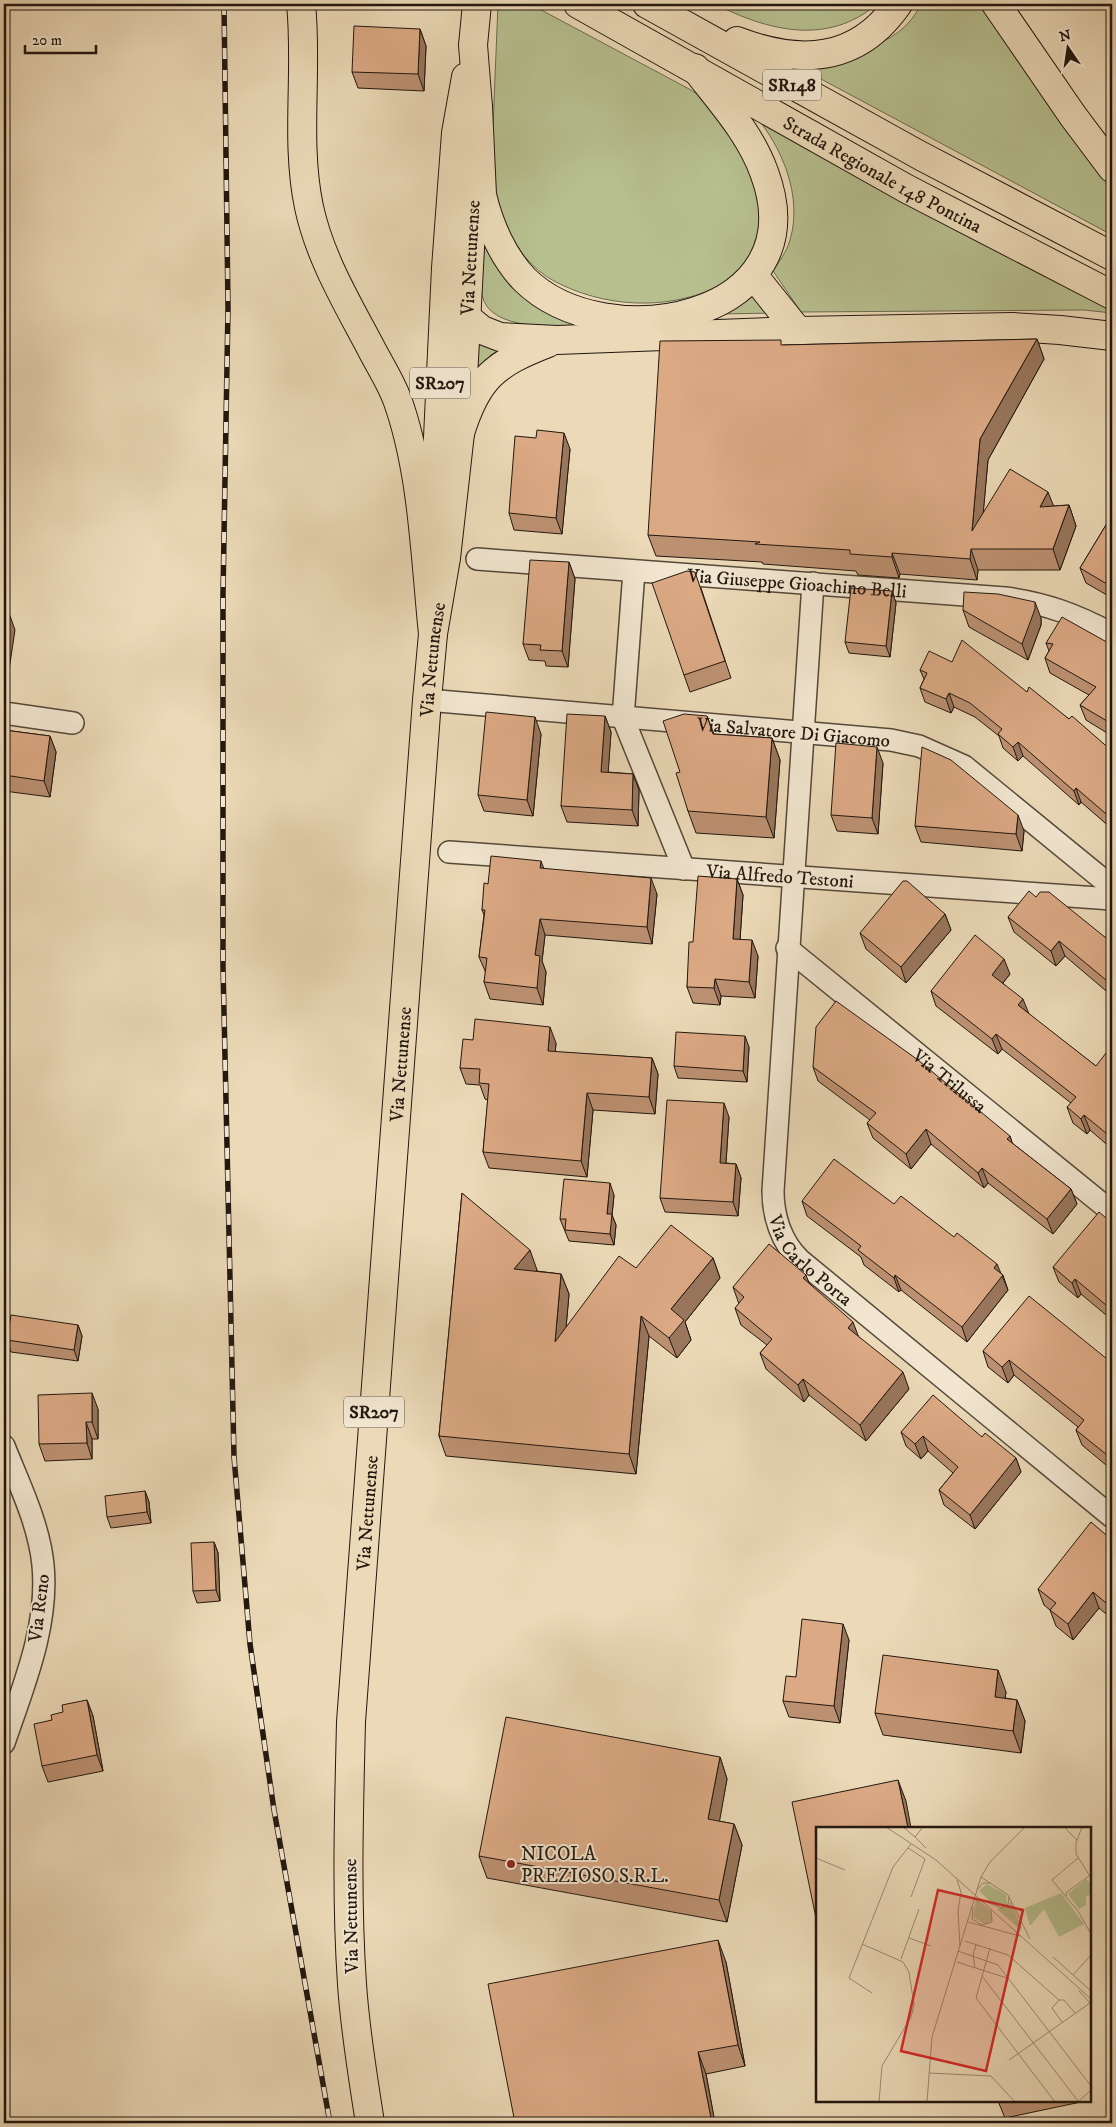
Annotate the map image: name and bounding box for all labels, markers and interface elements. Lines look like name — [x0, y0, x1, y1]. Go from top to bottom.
scale bar — [25, 22, 96, 54]
north arrow — [1044, 22, 1094, 72]
text: N — [1058, 26, 1073, 46]
text: 20 m — [32, 31, 62, 50]
road number: SR148 — [763, 70, 821, 100]
street label: Strada Regionale 148 Pontina — [779, 112, 985, 239]
street label: Via Nettunense — [456, 199, 486, 317]
road number: SR207 — [410, 368, 470, 398]
street label: Via Giuseppe Gioachino Belli — [686, 565, 907, 604]
street label: Via Nettunense — [416, 600, 451, 719]
street label: Via Salvatore Di Giacomo — [695, 713, 891, 753]
street label: Via Alfredo Testoni — [705, 860, 855, 894]
street label: Via Nettunense — [386, 1006, 417, 1124]
street label: Via Trilussa — [906, 1044, 991, 1119]
street label: Via Carlo Porta — [763, 1211, 856, 1311]
road number: SR207 — [344, 1396, 404, 1428]
street label: Via Nettunense — [352, 1454, 384, 1572]
street label: Via Reno — [24, 1573, 55, 1645]
inset map — [816, 1827, 1091, 2102]
place label: NICOLA PREZIOSO S.R.L. — [521, 1843, 669, 1888]
street label: Via Nettunense — [339, 1858, 364, 1975]
marker: NICOLA PREZIOSO S.R.L. — [505, 1858, 517, 1870]

